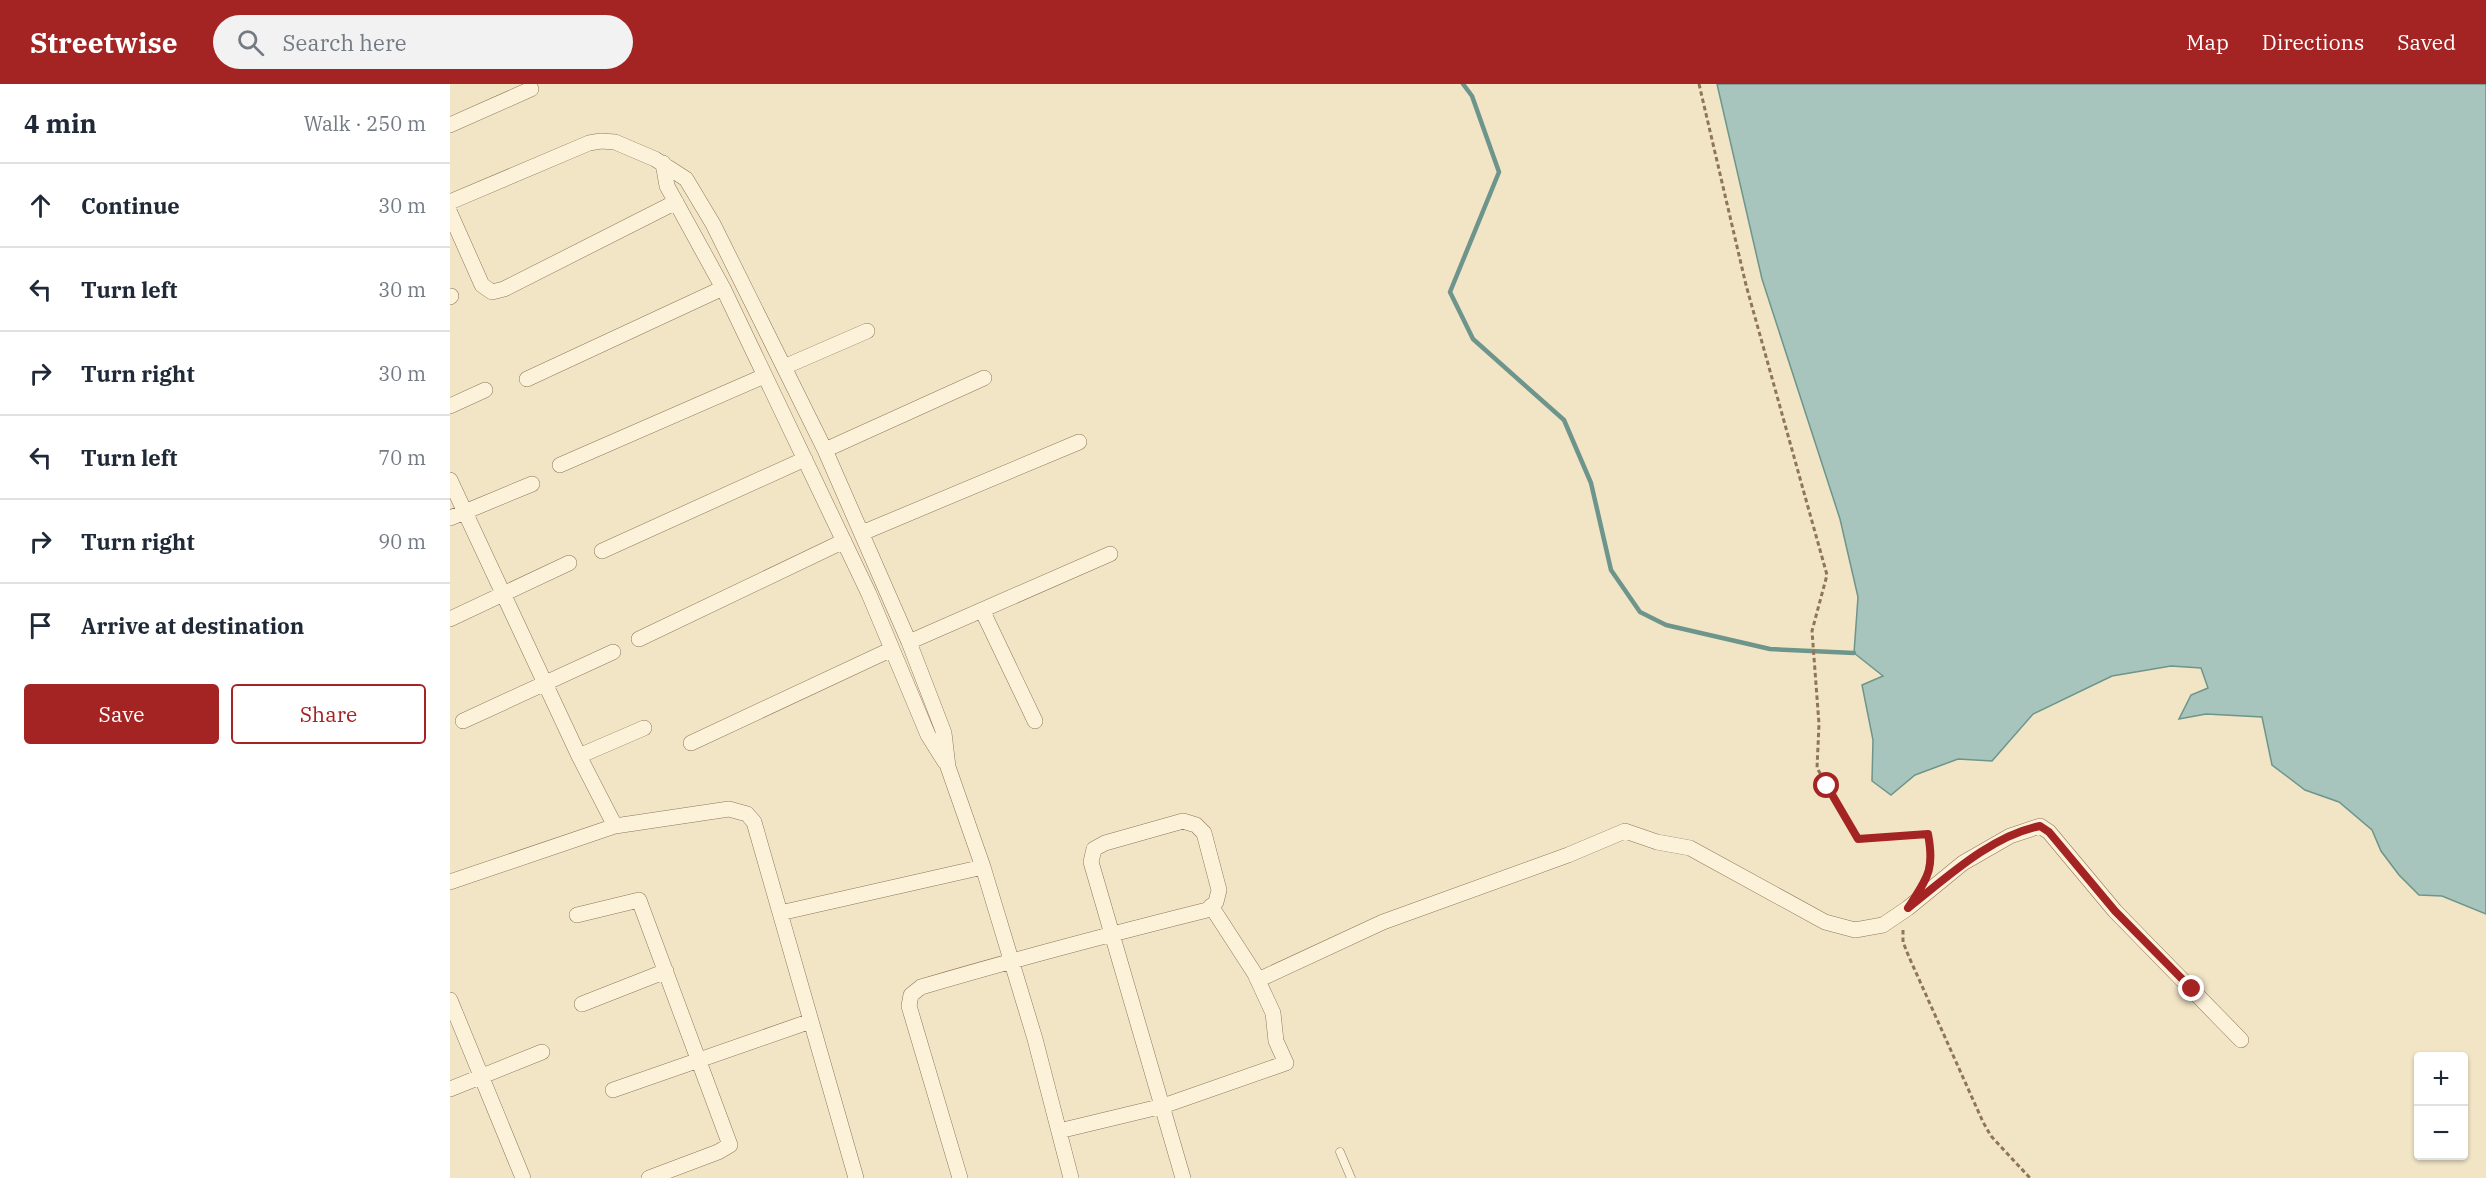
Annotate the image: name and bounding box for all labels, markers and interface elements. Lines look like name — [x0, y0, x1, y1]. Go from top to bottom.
search box — [213, 15, 633, 69]
text: Streetwise — [30, 24, 177, 61]
icon: search — [234, 26, 267, 59]
text: Search here — [282, 28, 406, 57]
text: Map — [2186, 28, 2229, 56]
text: Directions — [2262, 28, 2364, 56]
text: Saved — [2397, 28, 2456, 56]
text: 4 min — [24, 106, 97, 140]
text: Walk · 250 m — [304, 110, 426, 137]
icon: ahead — [24, 189, 57, 222]
text: Continue — [81, 191, 180, 220]
text: 30 m — [378, 192, 426, 219]
icon: left — [24, 273, 57, 306]
text: Turn left — [81, 275, 177, 304]
text: 30 m — [378, 276, 426, 303]
icon: right — [24, 357, 57, 390]
text: Turn right — [81, 359, 195, 388]
text: 30 m — [378, 360, 426, 387]
icon: left — [24, 441, 57, 474]
text: Turn left — [81, 443, 177, 472]
text: 70 m — [378, 444, 426, 471]
icon: right — [24, 525, 57, 558]
text: Turn right — [81, 527, 195, 556]
text: 90 m — [378, 528, 426, 555]
icon: arrive — [24, 609, 57, 642]
text: Arrive at destination — [81, 611, 304, 640]
button: Save — [24, 684, 219, 744]
button: Share — [231, 684, 426, 744]
route start — [1813, 772, 1839, 798]
route end — [2178, 975, 2204, 1001]
map controls — [2414, 1052, 2468, 1160]
button: + — [2414, 1052, 2468, 1106]
button: − — [2414, 1106, 2468, 1160]

